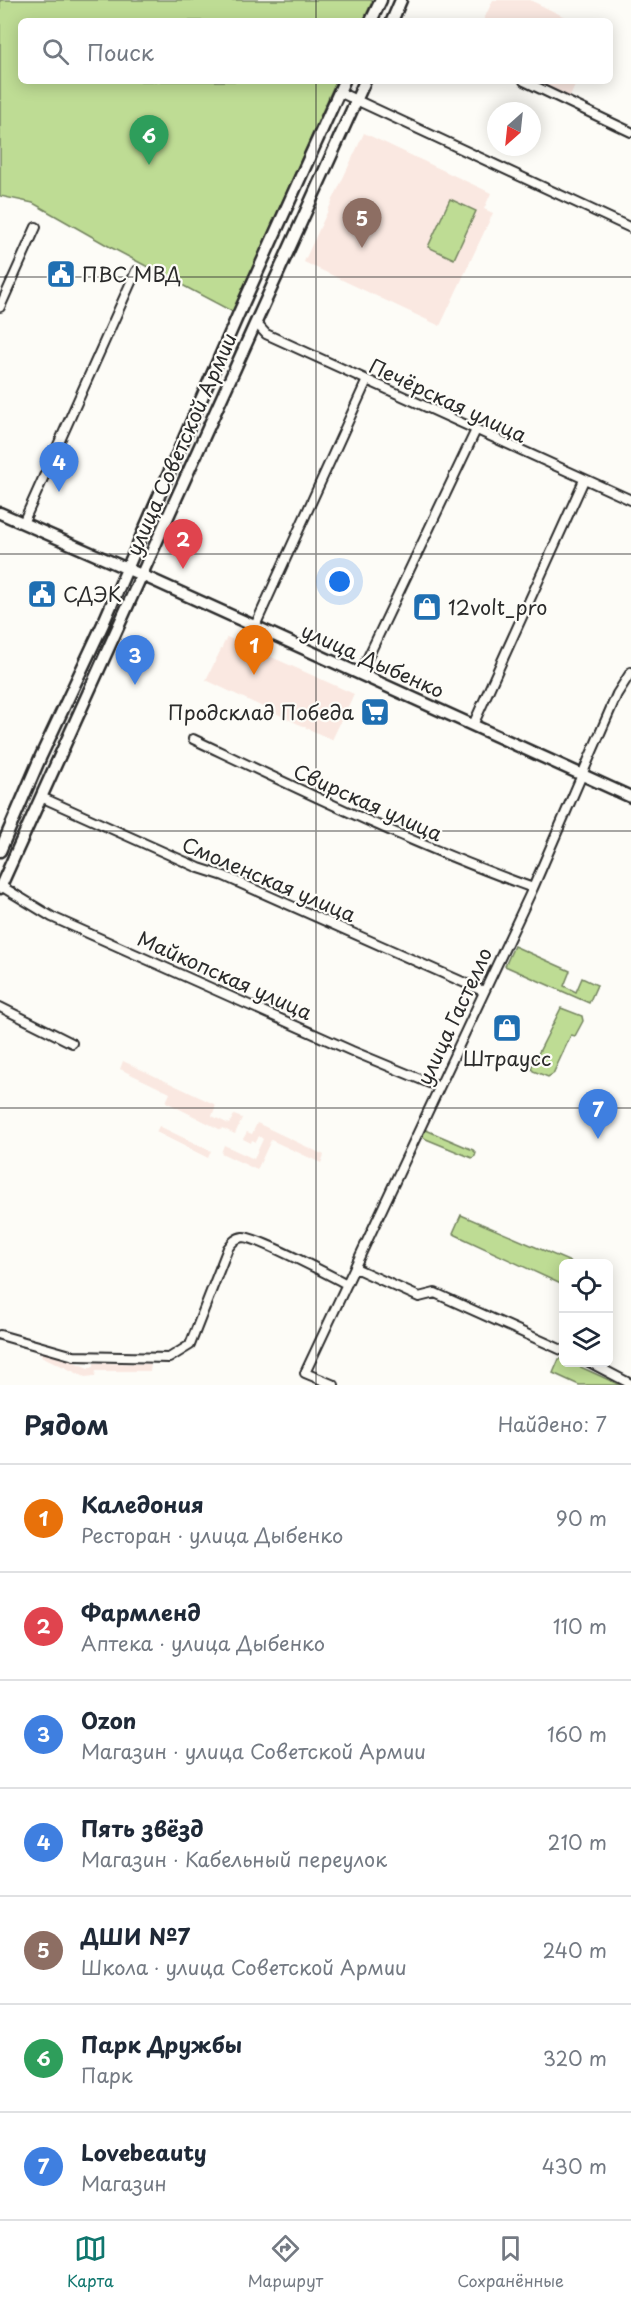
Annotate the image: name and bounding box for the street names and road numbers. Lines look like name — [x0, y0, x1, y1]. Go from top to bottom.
street label: улица Советской Армии — [118, 328, 244, 560]
street label: Печёрская улица — [364, 350, 532, 450]
street label: улица Дыбенко — [297, 615, 449, 705]
street label: Свирская улица — [289, 756, 448, 848]
street label: Смоленская улица — [177, 829, 361, 929]
street label: Майкопская улица — [133, 923, 317, 1027]
street label: улица Гастелло — [409, 942, 499, 1090]

